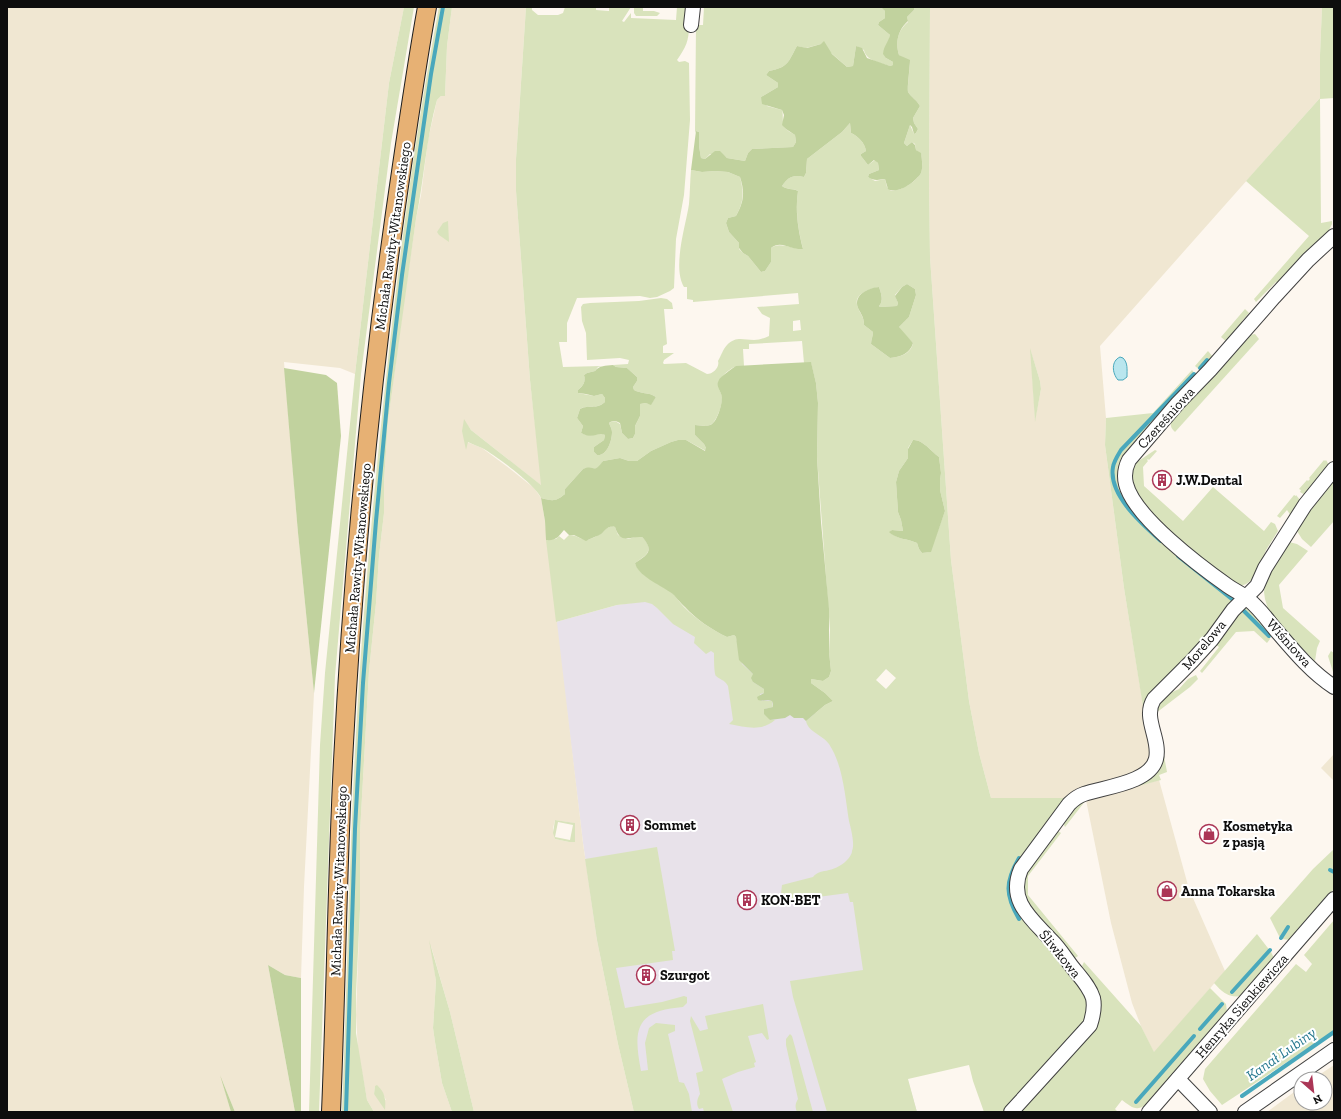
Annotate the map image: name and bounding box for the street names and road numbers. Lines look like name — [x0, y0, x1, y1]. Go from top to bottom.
street label: Michała Rawity-Witanowskiego — [371, 141, 415, 331]
street label: Czereśniowa — [1134, 383, 1198, 452]
street label: Michała Rawity-Witanowskiego — [341, 463, 375, 653]
street label: Wiśniowa — [1263, 615, 1315, 671]
street label: Morelowa — [1178, 616, 1230, 673]
street label: Michała Rawity-Witanowskiego — [327, 786, 351, 976]
street label: Śliwkowa — [1035, 926, 1085, 982]
street label: Henryka Sienkiewicza — [1192, 950, 1292, 1062]

